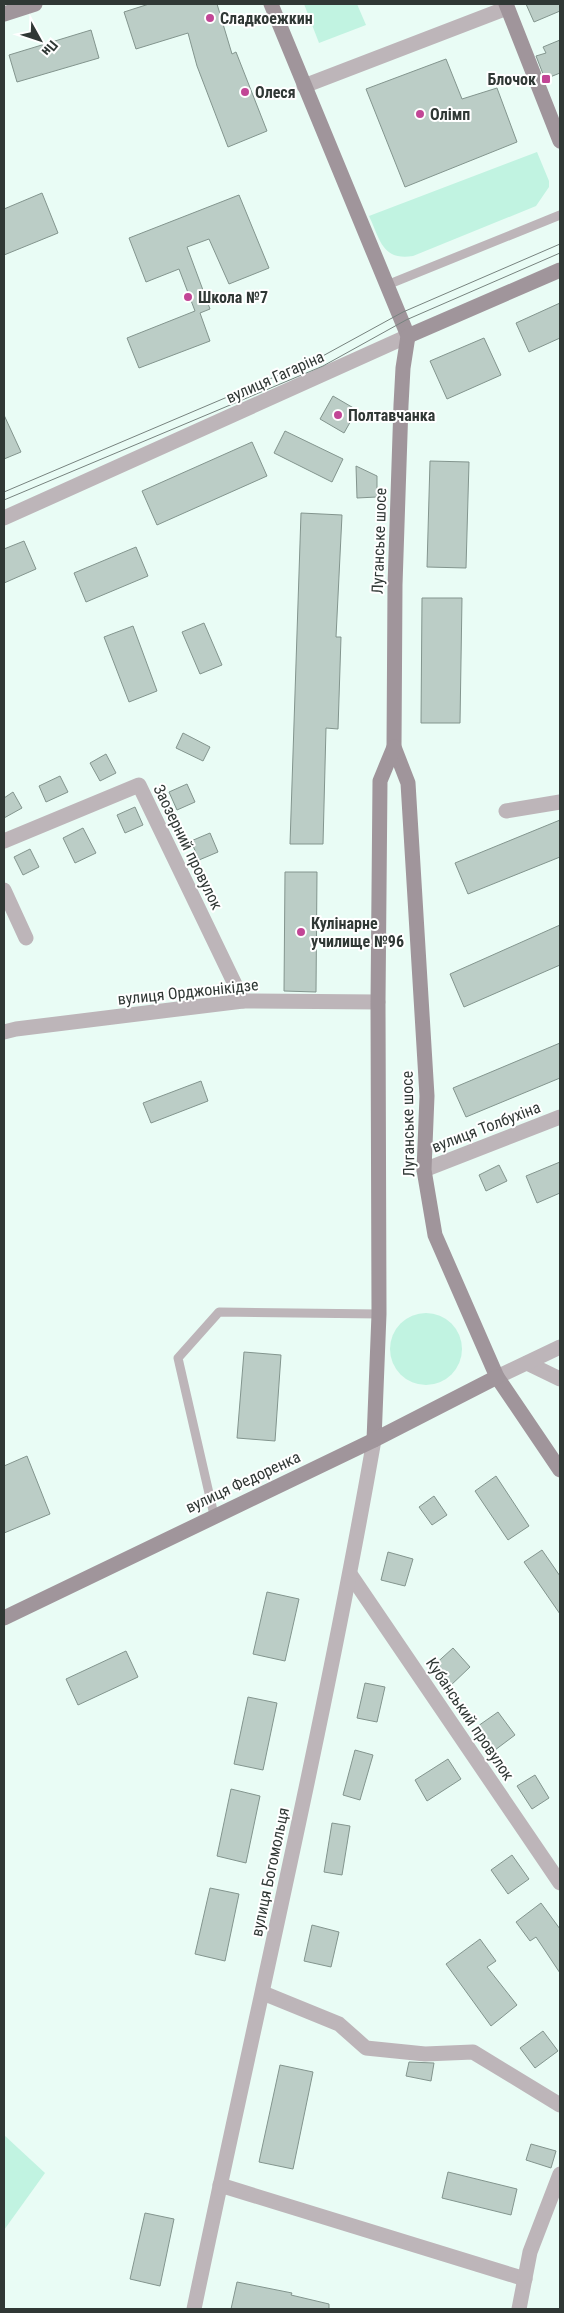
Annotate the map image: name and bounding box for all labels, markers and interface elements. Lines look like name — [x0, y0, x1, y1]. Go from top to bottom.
place label: Сладкоежкин — [220, 9, 313, 28]
marker: Сладкоежкин — [204, 12, 216, 24]
north arrow — [15, 15, 65, 65]
text: Пн — [39, 37, 61, 59]
place label: Блочок — [487, 70, 536, 89]
marker: Блочок — [540, 73, 552, 85]
place label: Олеся — [255, 83, 296, 102]
marker: Олеся — [239, 86, 251, 98]
place label: Олімп — [430, 105, 470, 124]
marker: Олімп — [414, 108, 426, 120]
place label: Школа №7 — [198, 288, 268, 307]
marker: Школа №7 — [182, 291, 194, 303]
street label: вулиця Гагаріна — [223, 347, 327, 407]
place label: Полтавчанка — [348, 406, 436, 425]
marker: Полтавчанка — [332, 409, 344, 421]
street label: Луганське шосе — [368, 488, 390, 594]
street label: Заозерний провулок — [149, 781, 227, 913]
place label: Кулінарне училище №96 — [311, 914, 404, 951]
marker: Кулінарне училище №96 — [295, 926, 307, 938]
street label: вулиця Орджонікідзе — [117, 975, 259, 1009]
street label: Луганське шосе — [398, 1071, 418, 1177]
street label: вулиця Толбухіна — [429, 1098, 543, 1156]
street label: вулиця Федоренка — [183, 1447, 303, 1517]
street label: Кубанський провулок — [422, 1654, 518, 1784]
street label: вулиця Богомольця — [247, 1806, 293, 1938]

